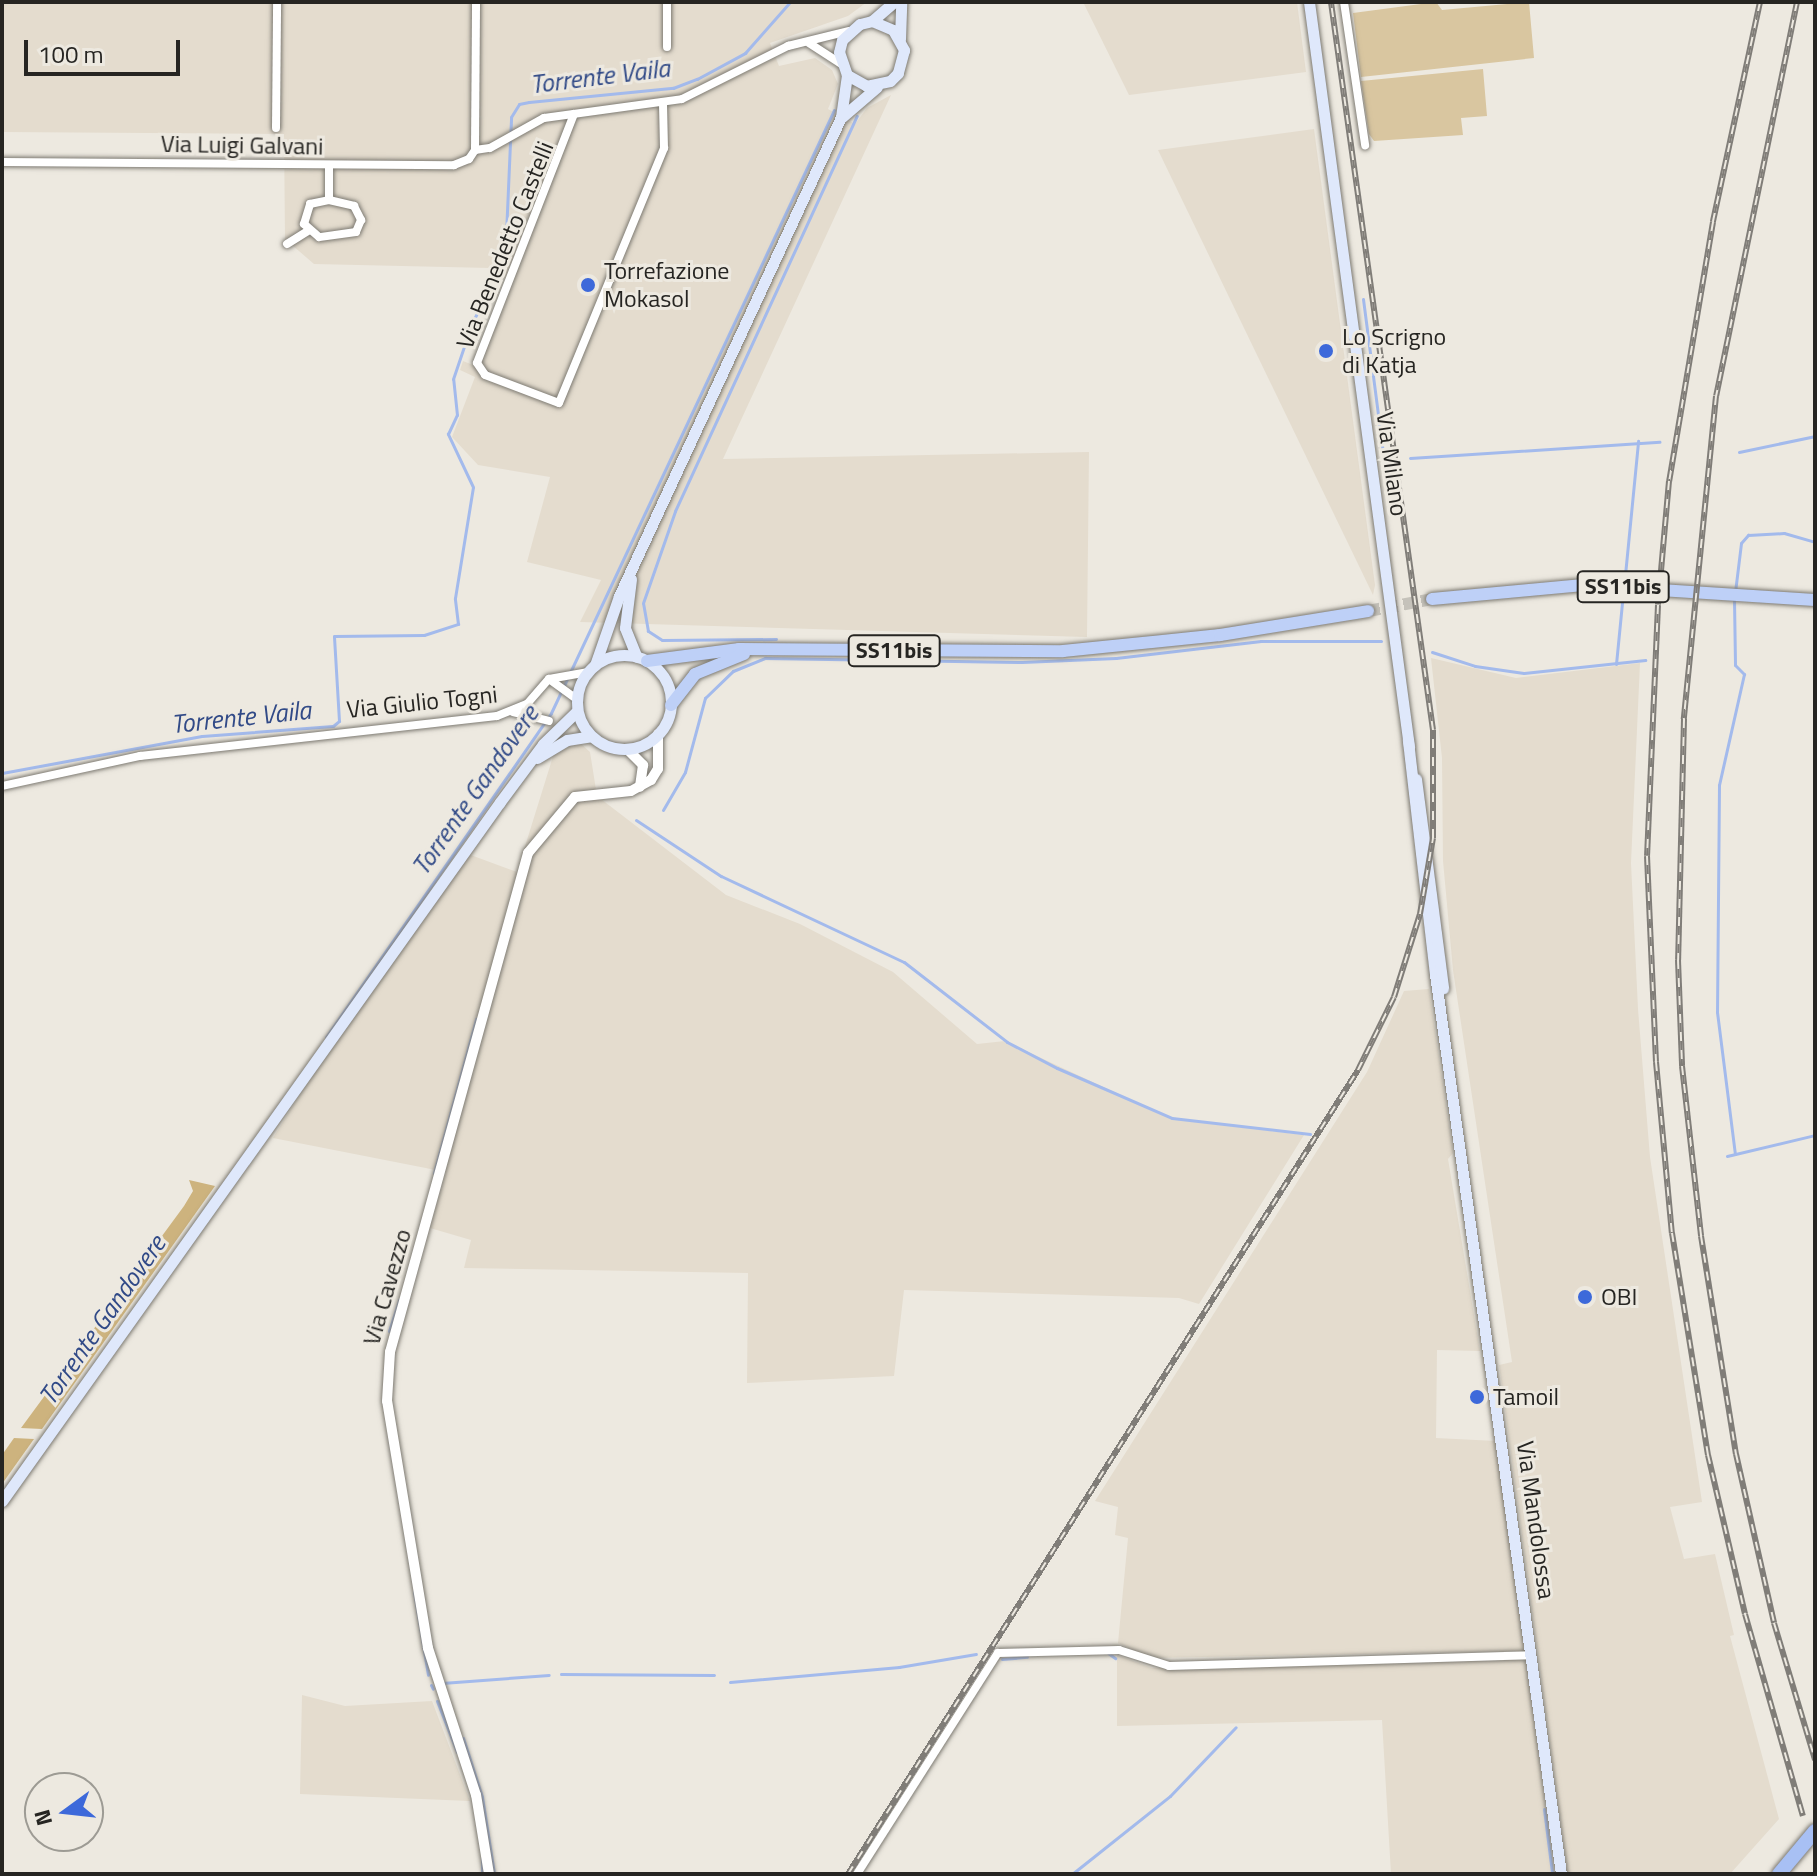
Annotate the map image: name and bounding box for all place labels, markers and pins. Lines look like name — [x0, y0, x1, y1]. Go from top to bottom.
place label: Torrefazione Mokasol — [604, 257, 729, 313]
marker: Torrefazione Mokasol — [579, 276, 597, 294]
place label: Lo Scrigno di Katja — [1342, 323, 1446, 379]
marker: Lo Scrigno di Katja — [1317, 342, 1335, 360]
place label: OBI — [1601, 1283, 1638, 1311]
marker: OBI — [1576, 1288, 1594, 1306]
place label: Tamoil — [1493, 1383, 1559, 1411]
marker: Tamoil — [1468, 1388, 1486, 1406]

